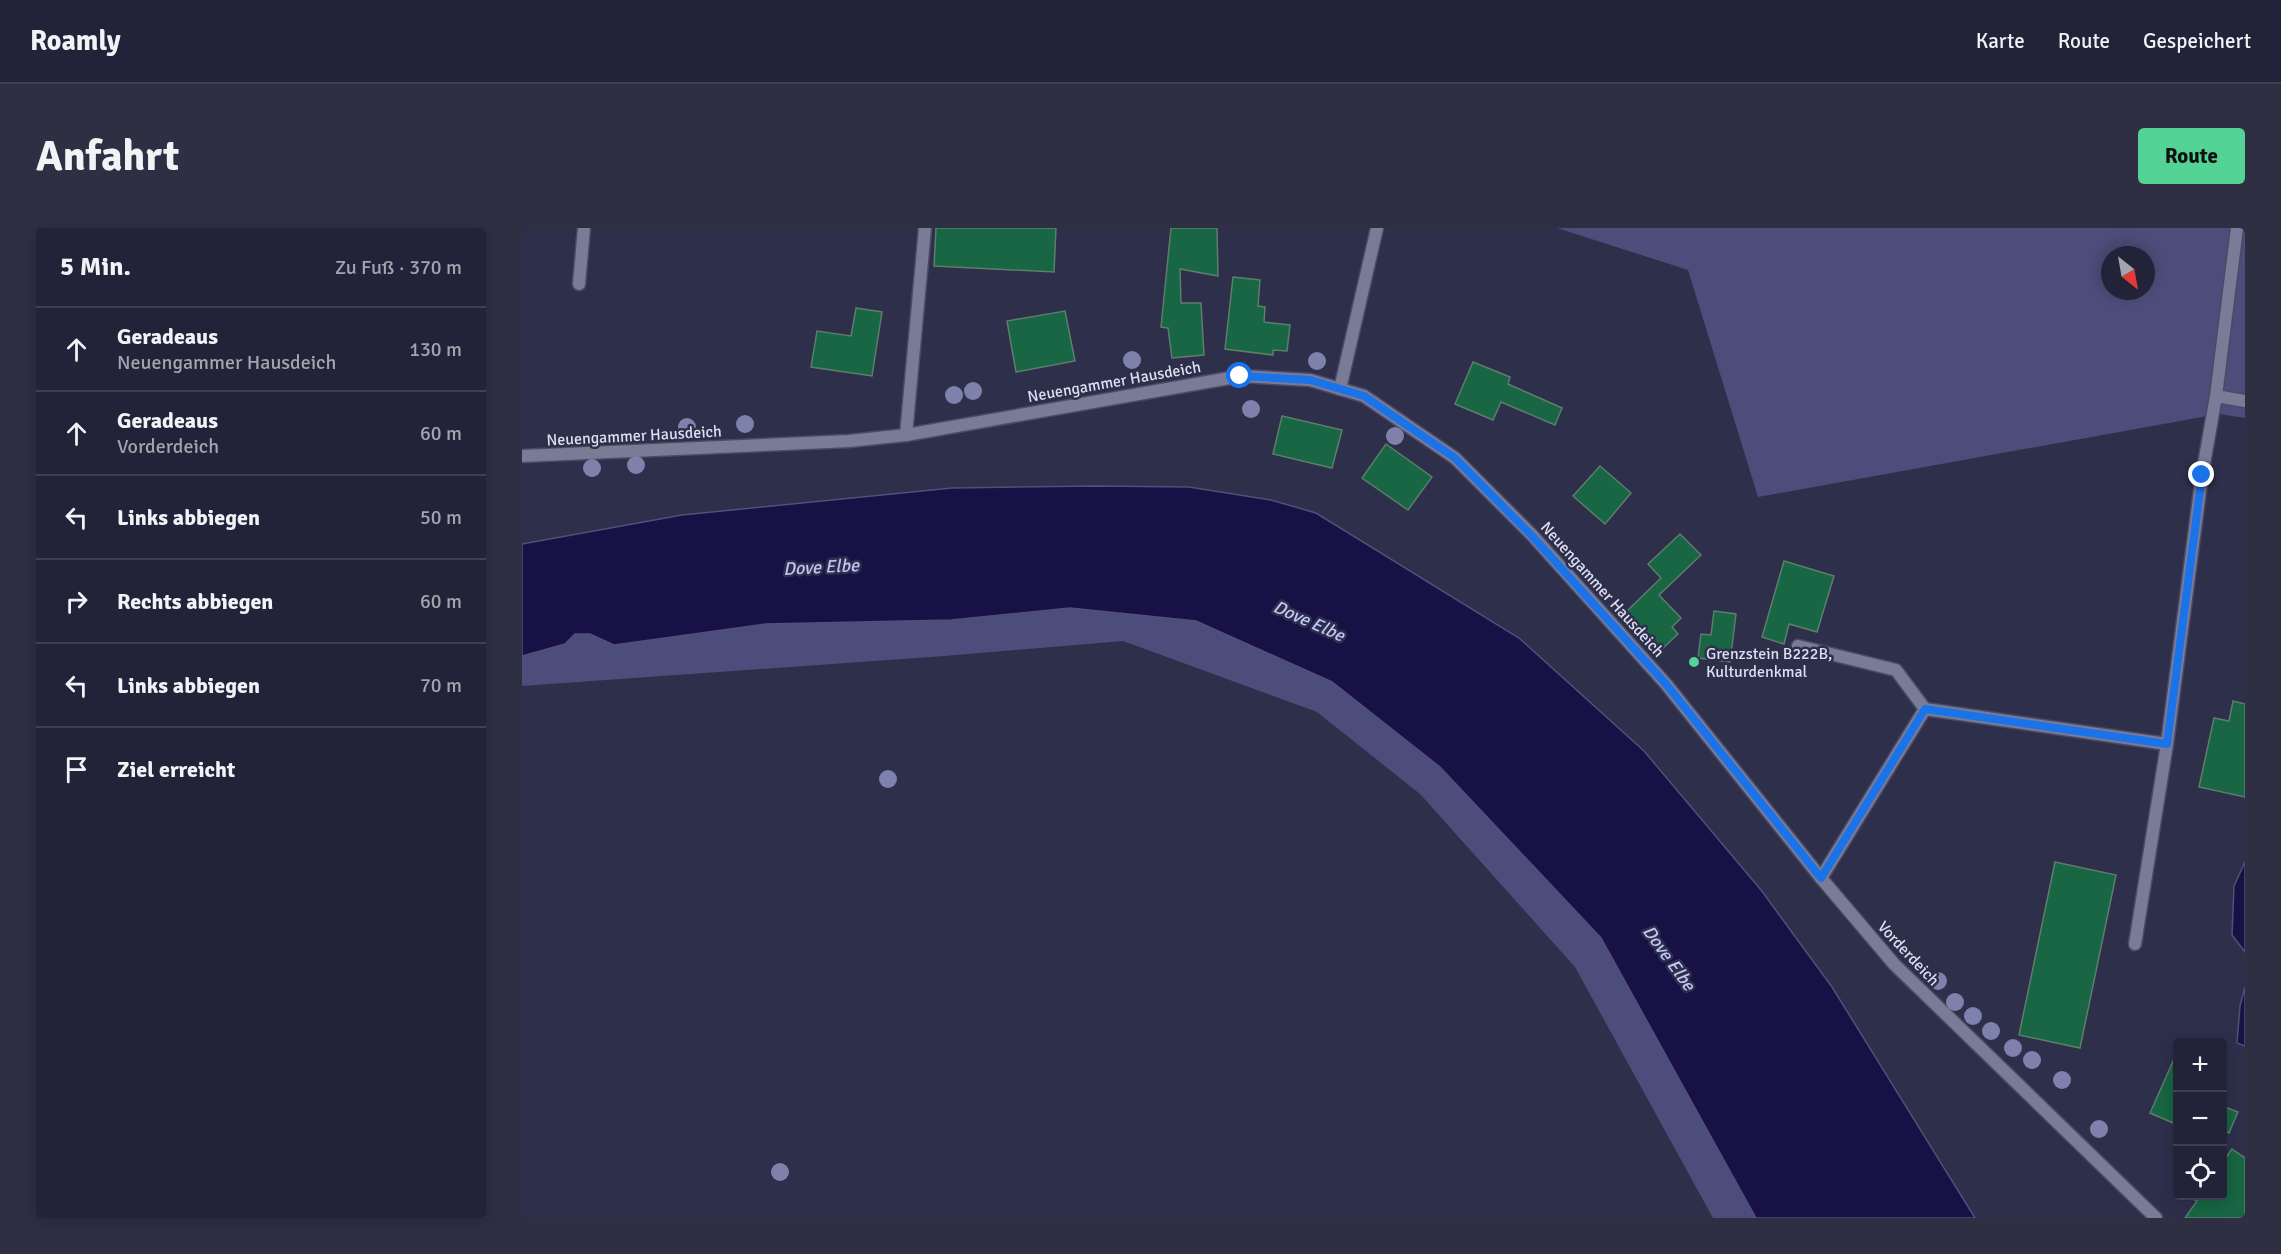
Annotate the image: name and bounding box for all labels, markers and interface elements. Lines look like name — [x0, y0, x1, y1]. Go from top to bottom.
text: Roamly — [30, 24, 121, 58]
text: Karte — [1976, 28, 2025, 54]
text: Route — [2058, 28, 2110, 54]
text: Gespeichert — [2143, 28, 2251, 54]
button: Route — [2138, 128, 2245, 184]
text: Anfahrt — [36, 131, 179, 182]
north arrow — [2101, 246, 2155, 300]
text: 5 Min. — [60, 251, 131, 283]
text: Zu Fuß · 370 m — [335, 255, 462, 280]
text: Geradeaus — [117, 323, 218, 350]
icon: ahead — [60, 333, 93, 366]
text: 130 m — [409, 337, 462, 362]
text: Neuengammer Hausdeich — [117, 350, 336, 375]
street label: Neuengammer Hausdeich — [1026, 357, 1202, 407]
route start — [1226, 362, 1252, 388]
text: Geradeaus — [117, 407, 218, 434]
icon: ahead — [60, 417, 93, 450]
text: 60 m — [420, 421, 462, 446]
street label: Neuengammer Hausdeich — [546, 421, 722, 451]
text: Vorderdeich — [117, 434, 219, 459]
route end — [2188, 461, 2214, 487]
icon: left — [60, 501, 93, 534]
text: Links abbiegen — [117, 504, 260, 531]
text: 50 m — [420, 505, 462, 530]
street label: Neuengammer Hausdeich — [1536, 518, 1668, 662]
water label: Dove Elbe — [783, 554, 860, 580]
icon: right — [60, 585, 93, 618]
text: Rechts abbiegen — [117, 588, 273, 615]
text: 60 m — [420, 589, 462, 614]
water label: Dove Elbe — [1270, 596, 1349, 647]
place label: Grenzstein B222B, Kulturdenkmal — [1706, 644, 1832, 682]
marker: Grenzstein B222B, Kulturdenkmal — [1687, 655, 1701, 669]
icon: left — [60, 669, 93, 702]
text: Links abbiegen — [117, 672, 260, 699]
text: 70 m — [420, 673, 462, 698]
icon: arrive — [60, 753, 93, 786]
text: Ziel erreicht — [117, 756, 235, 783]
street label: Vorderdeich — [1873, 917, 1943, 990]
water label: Dove Elbe — [1638, 921, 1701, 996]
map controls — [2173, 1038, 2227, 1200]
button: + — [2173, 1038, 2227, 1092]
button: − — [2173, 1092, 2227, 1146]
button: locate — [2173, 1146, 2227, 1200]

